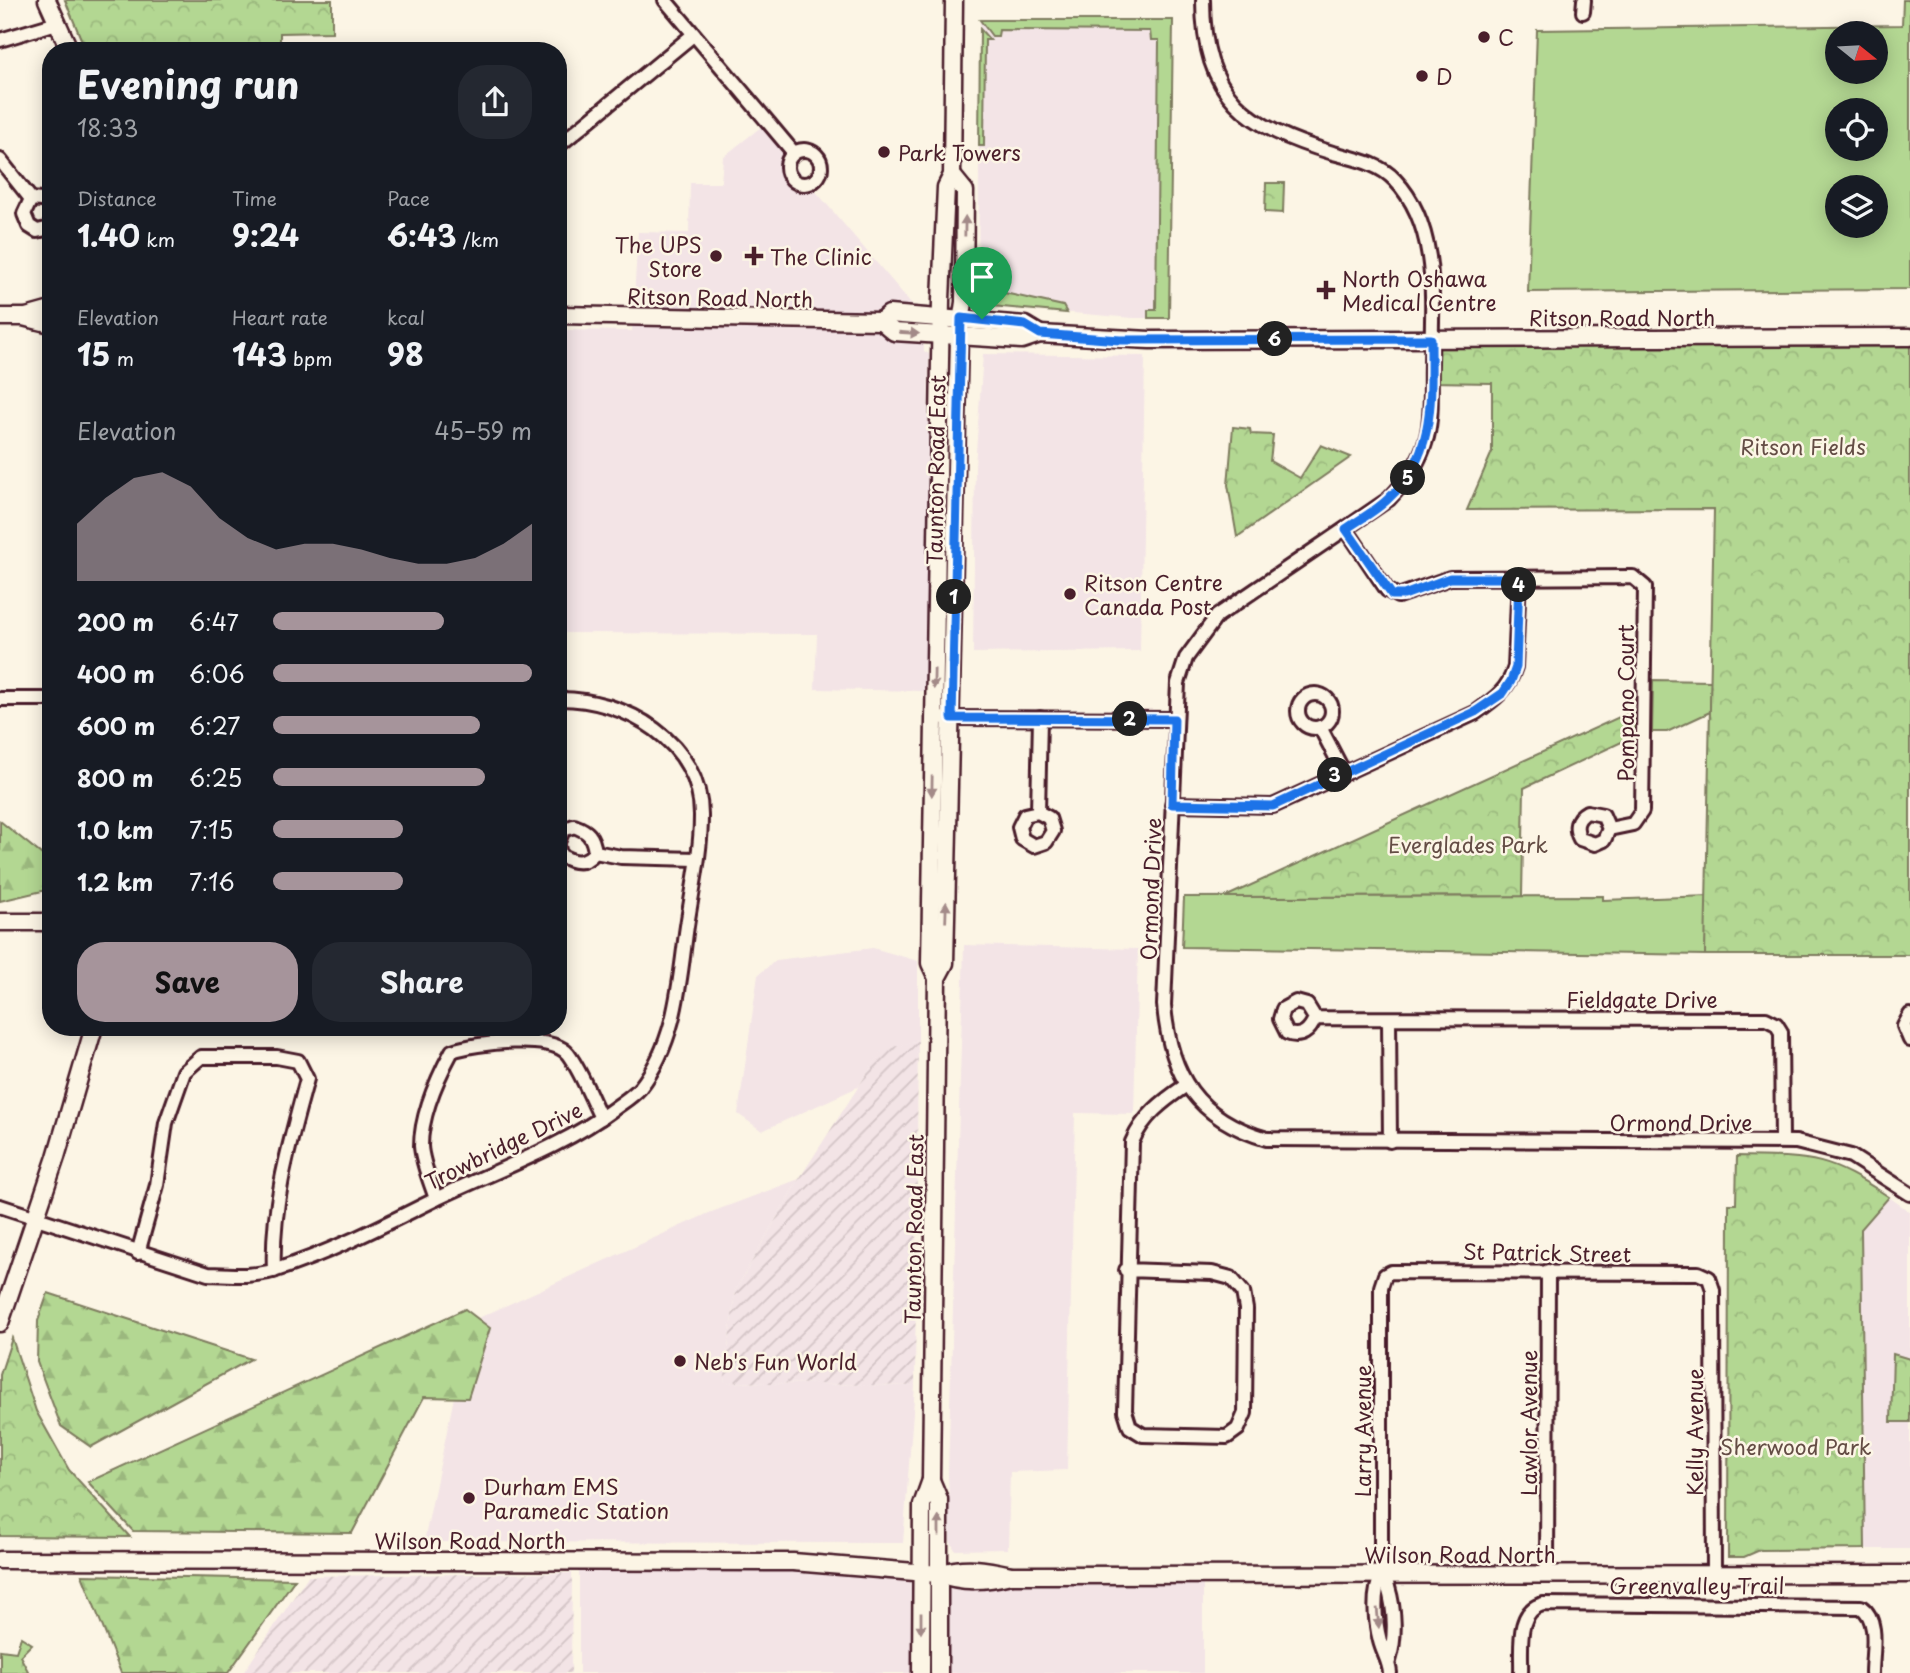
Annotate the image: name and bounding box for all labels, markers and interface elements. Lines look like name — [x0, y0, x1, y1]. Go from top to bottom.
place label: C — [1498, 21, 1514, 53]
north arrow — [1825, 21, 1888, 84]
map controls — [1825, 21, 1888, 238]
marker: C — [1476, 29, 1492, 45]
text: Evening run — [77, 55, 299, 112]
place label: D — [1436, 60, 1453, 92]
button: share — [458, 65, 532, 139]
marker: D — [1414, 68, 1430, 84]
button: locate — [1825, 98, 1888, 161]
text: 18:33 — [77, 110, 138, 145]
place label: Park Towers — [898, 136, 1021, 168]
marker: Park Towers — [876, 144, 892, 160]
button: layers — [1825, 175, 1888, 238]
text: Distance — [77, 184, 157, 212]
text: Time — [232, 184, 277, 212]
text: Pace — [387, 184, 430, 212]
text: 1.40 — [77, 212, 140, 257]
text: 9:24 — [232, 212, 299, 257]
text: 6:43 — [387, 212, 457, 257]
one-way arrow — [959, 214, 971, 236]
text: km — [140, 225, 175, 253]
text: /km — [457, 225, 499, 253]
place label: The UPS Store — [615, 228, 702, 284]
place label: The Clinic — [770, 240, 872, 272]
marker: The Clinic — [744, 246, 764, 266]
pin — [952, 247, 1012, 319]
marker: The UPS Store — [708, 248, 724, 264]
icon: arrive — [963, 258, 1001, 296]
place label: North Oshawa Medical Centre — [1342, 262, 1497, 318]
street label: Ritson Road North — [627, 279, 813, 315]
marker: North Oshawa Medical Centre — [1316, 280, 1336, 300]
street label: Ritson Road North — [1529, 301, 1715, 333]
text: Elevation — [77, 303, 159, 331]
text: Heart rate — [232, 303, 328, 331]
text: kcal — [387, 303, 425, 331]
pin: 6 — [1258, 322, 1292, 356]
text: 6 — [1268, 324, 1281, 352]
one-way arrow — [898, 328, 920, 339]
text: 15 — [77, 331, 111, 376]
text: 143 — [232, 331, 287, 376]
text: 98 — [387, 331, 424, 376]
text: m — [111, 344, 134, 372]
text: bpm — [287, 344, 332, 372]
street label: Taunton Road East — [917, 375, 953, 565]
text: Elevation — [77, 413, 176, 448]
text: 45–59 m — [435, 413, 532, 448]
park label: Ritson Fields — [1740, 430, 1866, 462]
pin: 5 — [1390, 461, 1426, 496]
text: 5 — [1401, 463, 1414, 491]
place label: Ritson Centre Canada Post — [1084, 566, 1223, 622]
pin: 4 — [1502, 568, 1536, 602]
text: 4 — [1512, 570, 1525, 598]
pin: 1 — [936, 580, 972, 614]
text: 1 — [949, 582, 958, 610]
marker: Ritson Centre Canada Post — [1062, 586, 1078, 602]
text: 200 m — [77, 604, 154, 639]
text: 6:47 — [189, 604, 239, 639]
street label: Pompano Court — [1609, 624, 1641, 782]
text: 400 m — [77, 656, 155, 691]
text: 6:06 — [189, 656, 245, 691]
one-way arrow — [928, 668, 940, 690]
pin: 2 — [1112, 702, 1148, 736]
text: 2 — [1123, 704, 1136, 732]
text: 600 m — [77, 708, 155, 743]
text: 6:27 — [189, 708, 240, 743]
pin: 3 — [1318, 758, 1352, 792]
text: 800 m — [77, 760, 154, 795]
text: 6:25 — [189, 760, 242, 795]
text: 3 — [1328, 760, 1341, 788]
one-way arrow — [926, 775, 938, 797]
text: 1.0 km — [77, 812, 154, 847]
text: 7:15 — [189, 812, 233, 847]
street label: Ormond Drive — [1132, 817, 1168, 961]
park label: Everglades Park — [1388, 828, 1548, 860]
text: 1.2 km — [77, 864, 153, 899]
text: 7:16 — [189, 864, 235, 899]
one-way arrow — [941, 901, 952, 923]
button: Save — [77, 942, 298, 1022]
button: Share — [312, 942, 532, 1022]
street label: Fieldgate Drive — [1566, 983, 1718, 1015]
street label: Trowbridge Drive — [419, 1093, 587, 1197]
street label: Ormond Drive — [1610, 1106, 1752, 1138]
street label: Taunton Road East — [895, 1134, 931, 1324]
street label: St Patrick Street — [1463, 1235, 1631, 1269]
place label: Neb's Fun World — [694, 1345, 857, 1377]
street label: Lawlor Avenue — [1512, 1350, 1544, 1496]
marker: Neb's Fun World — [672, 1353, 688, 1369]
street label: Larry Avenue — [1346, 1365, 1378, 1497]
street label: Kelly Avenue — [1678, 1368, 1710, 1496]
park label: Sherwood Park — [1720, 1430, 1872, 1462]
place label: Durham EMS Paramedic Station — [483, 1470, 669, 1526]
marker: Durham EMS Paramedic Station — [461, 1490, 477, 1506]
one-way arrow — [933, 1515, 945, 1537]
street label: Wilson Road North — [374, 1524, 566, 1556]
street label: Wilson Road North — [1364, 1538, 1556, 1570]
street label: Greenvalley Trail — [1609, 1569, 1785, 1601]
one-way arrow — [1372, 1607, 1383, 1629]
one-way arrow — [915, 1612, 927, 1634]

